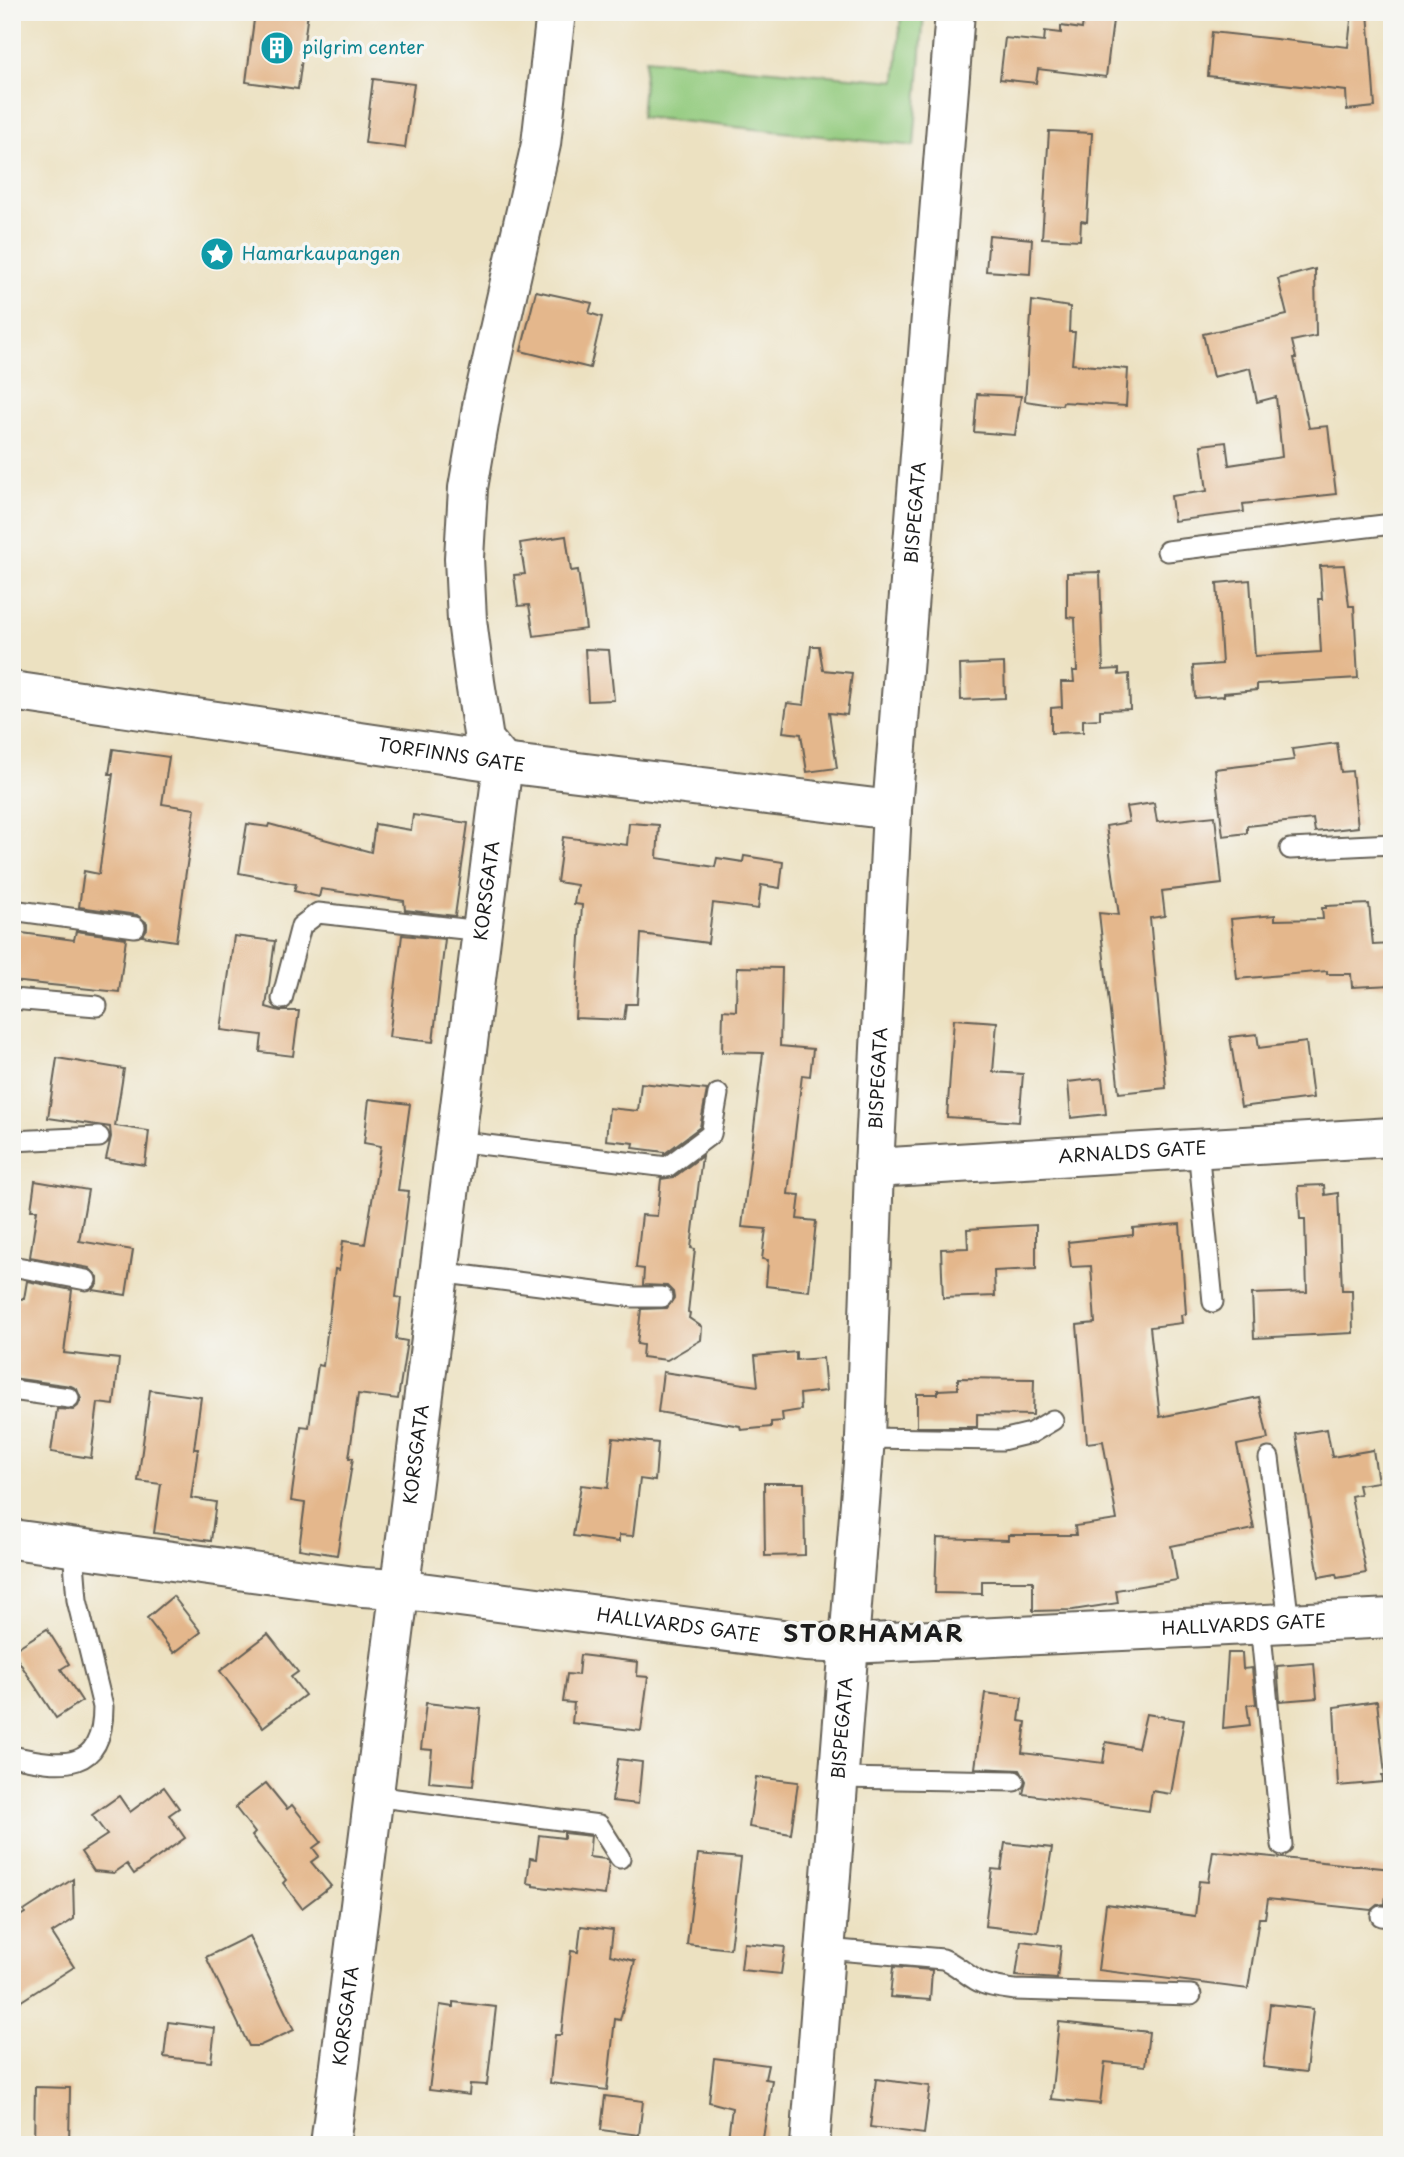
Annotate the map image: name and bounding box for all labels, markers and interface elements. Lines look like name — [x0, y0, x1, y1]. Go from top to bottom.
building icon: pilgrim center — [258, 29, 296, 67]
place label: pilgrim center — [302, 33, 425, 60]
place icon: Hamarkaupangen — [198, 235, 236, 273]
place label: Hamarkaupangen — [242, 239, 400, 266]
street label: BISPEGATA — [896, 460, 931, 565]
street label: TORFINNS GATE — [376, 730, 527, 778]
street label: KORSGATA — [466, 839, 505, 942]
street label: BISPEGATA — [861, 1027, 893, 1130]
street label: ARNALDS GATE — [1057, 1133, 1207, 1169]
street label: KORSGATA — [395, 1403, 435, 1506]
street label: HALLVARDS GATE — [595, 1600, 762, 1648]
street label: HALLVARDS GATE — [1161, 1606, 1327, 1641]
district label: STORHAMAR — [783, 1614, 965, 1650]
street label: BISPEGATA — [823, 1676, 858, 1780]
street label: KORSGATA — [325, 1964, 364, 2067]

